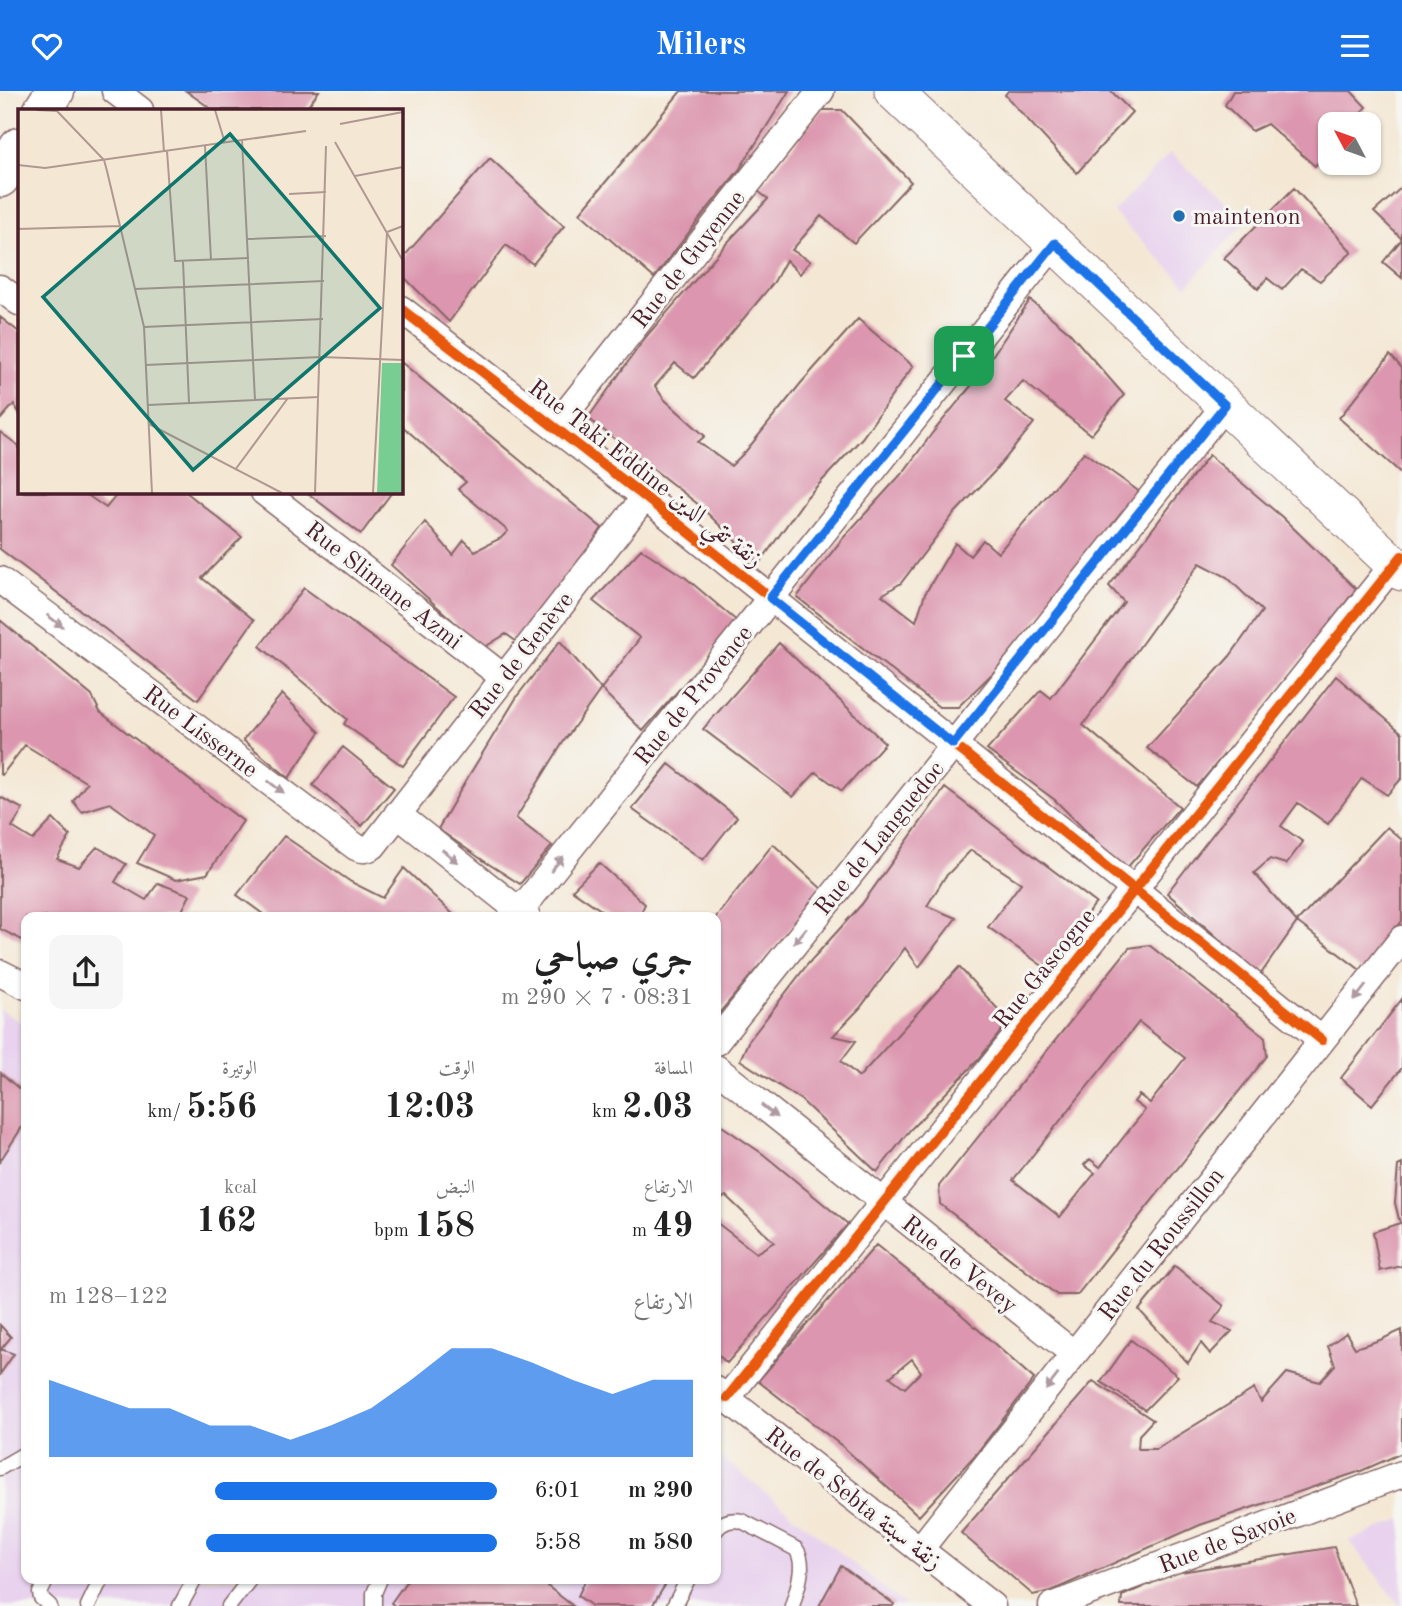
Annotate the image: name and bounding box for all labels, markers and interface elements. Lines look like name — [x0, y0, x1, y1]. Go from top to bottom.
icon: heart — [28, 27, 66, 65]
icon: menu — [1336, 27, 1374, 65]
text: Milers — [656, 30, 746, 62]
inset map — [18, 109, 402, 493]
north arrow — [1318, 112, 1381, 175]
map controls — [1318, 112, 1381, 175]
street label: Rue de Guyenne — [628, 187, 751, 334]
place label: maintenon — [1193, 206, 1301, 230]
marker: maintenon — [1171, 208, 1187, 224]
pin — [934, 326, 994, 386]
icon: arrive — [945, 337, 983, 375]
street label: Rue Taki Eddine زنقة تقي الدين — [518, 376, 766, 580]
street label: Rue Slimane Azmi — [300, 518, 466, 655]
street label: Rue de Genève — [466, 589, 579, 724]
one-way arrow — [45, 613, 63, 628]
street label: Rue de Provence — [631, 622, 758, 771]
street label: Rue Lisserne — [138, 682, 261, 783]
street label: Rue de Languedoc — [811, 758, 950, 921]
one-way arrow — [267, 779, 285, 793]
one-way arrow — [442, 848, 459, 863]
one-way arrow — [550, 855, 565, 873]
street label: Rue Gascogne — [990, 905, 1101, 1034]
one-way arrow — [793, 927, 808, 945]
button: share — [49, 935, 123, 1009]
text: جري صباحي — [534, 939, 693, 977]
one-way arrow — [1352, 983, 1367, 1001]
text: 08:31 · 7 × 290 m — [501, 986, 693, 1009]
text: الوتيرة — [222, 1060, 257, 1079]
text: الوقت — [439, 1060, 475, 1079]
text: المسافة — [654, 1060, 693, 1079]
text: 5:56 — [186, 1090, 257, 1125]
text: 12:03 — [384, 1090, 475, 1125]
text: 2.03 — [622, 1090, 693, 1125]
text: /km — [147, 1103, 186, 1122]
text: km — [592, 1103, 622, 1122]
one-way arrow — [761, 1103, 778, 1118]
street label: Rue du Roussillon — [1096, 1164, 1230, 1326]
text: kcal — [224, 1179, 257, 1198]
text: النبض — [436, 1179, 475, 1198]
text: الارتفاع — [644, 1179, 693, 1198]
text: 162 — [196, 1204, 257, 1239]
text: 158 — [414, 1209, 475, 1244]
text: 49 — [652, 1209, 693, 1244]
street label: Rue de Vevey — [897, 1212, 1021, 1319]
text: bpm — [374, 1222, 414, 1241]
text: m — [632, 1222, 652, 1241]
text: 122–128 m — [49, 1285, 168, 1308]
text: الارتفاع — [633, 1291, 693, 1314]
one-way arrow — [1044, 1373, 1059, 1391]
street label: Rue de Sebta زنقة سبتة — [760, 1423, 946, 1576]
text: 6:01 — [535, 1479, 581, 1502]
text: 290 m — [628, 1479, 693, 1502]
street label: Rue de Savoie — [1156, 1505, 1300, 1579]
text: 5:58 — [535, 1531, 581, 1554]
text: 580 m — [628, 1531, 693, 1554]

